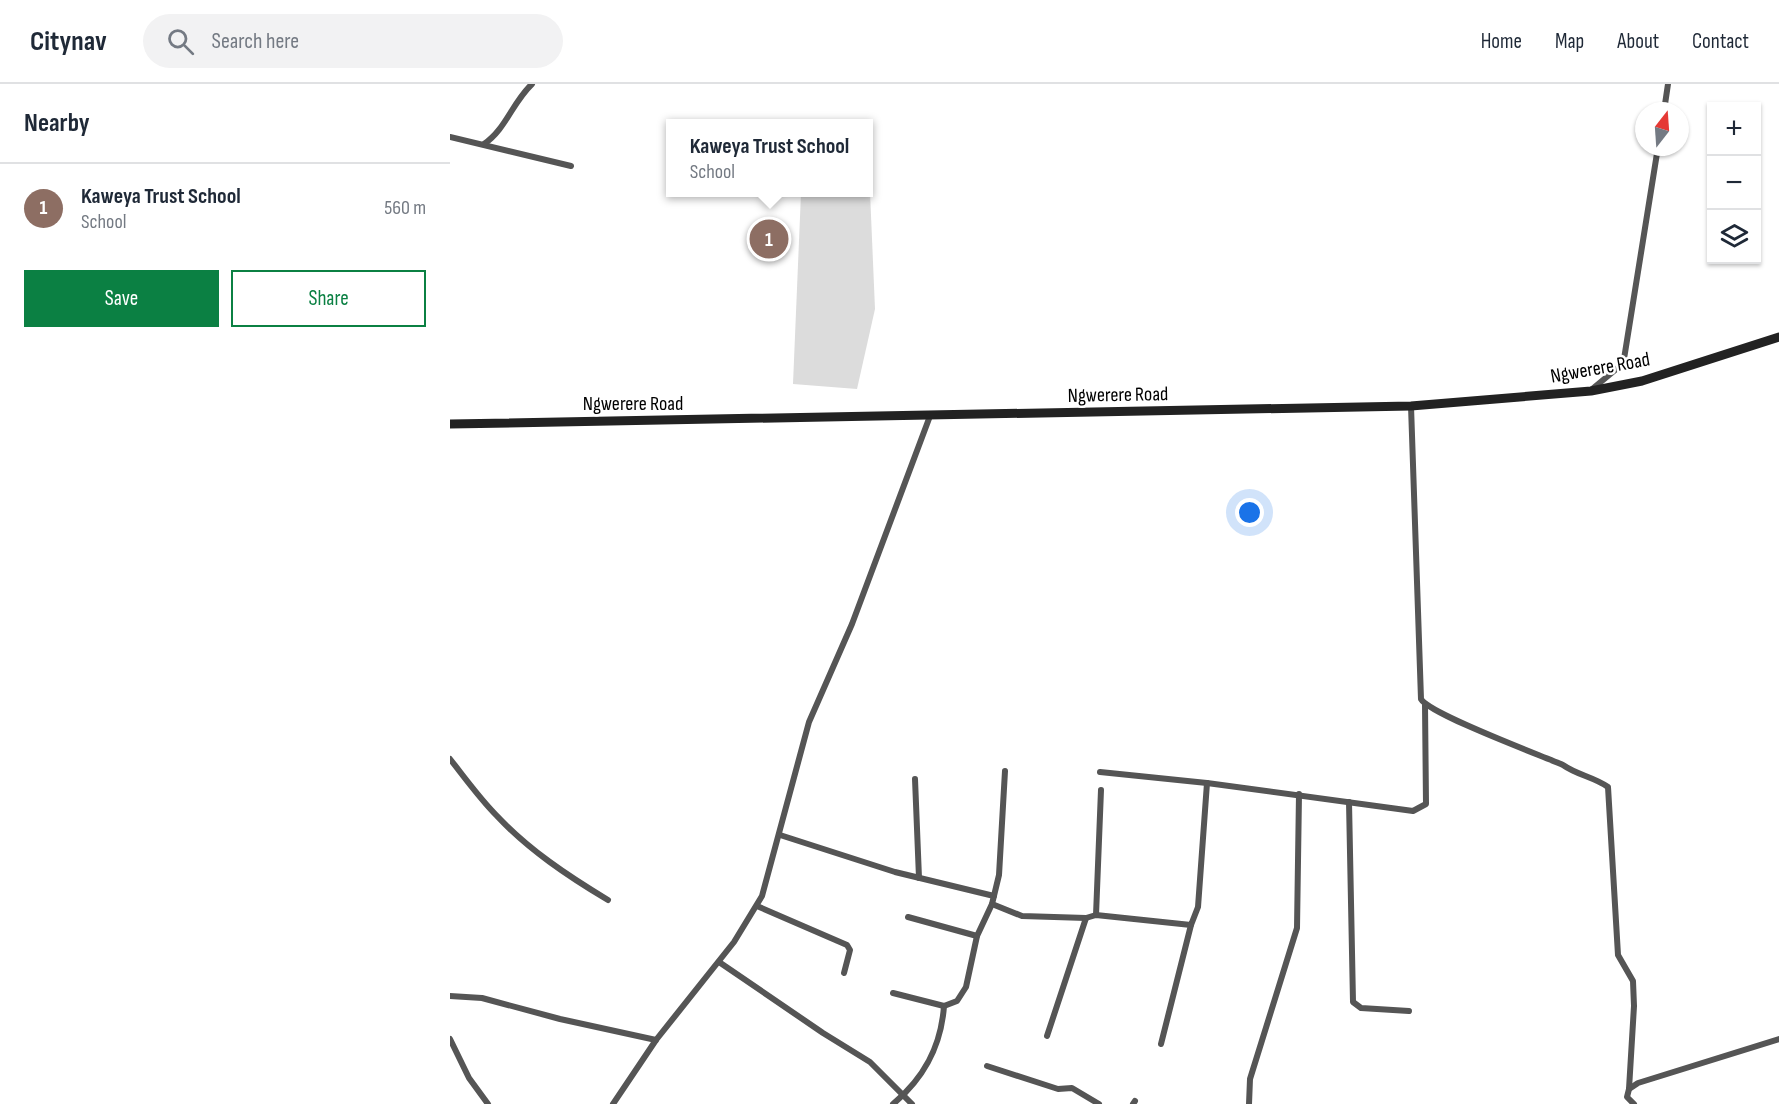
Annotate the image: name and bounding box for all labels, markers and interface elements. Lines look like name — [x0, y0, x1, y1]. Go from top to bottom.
search box — [143, 14, 563, 68]
text: Citynav — [30, 25, 107, 58]
icon: search — [164, 25, 197, 58]
text: Search here — [212, 28, 299, 55]
text: Home — [1481, 29, 1522, 54]
text: Map — [1555, 29, 1584, 54]
text: About — [1617, 29, 1659, 54]
text: Contact — [1692, 29, 1749, 54]
north arrow — [1635, 102, 1689, 156]
map controls — [1707, 102, 1761, 264]
button: + — [1707, 102, 1761, 156]
text: Nearby — [24, 108, 90, 139]
popup — [666, 119, 873, 197]
text: Kaweya Trust School — [690, 133, 849, 160]
button: − — [1707, 156, 1761, 210]
text: School — [690, 160, 735, 184]
text: Kaweya Trust School — [81, 183, 241, 210]
text: 1 — [40, 196, 47, 220]
text: 560 m — [384, 196, 426, 220]
text: School — [81, 210, 126, 234]
button: layers — [1707, 210, 1761, 264]
pin: 1 — [750, 216, 788, 262]
button: Save — [24, 270, 219, 327]
button: Share — [231, 270, 426, 327]
street label: Ngwerere Road — [1549, 347, 1652, 389]
street label: Ngwerere Road — [1068, 382, 1169, 408]
street label: Ngwerere Road — [583, 392, 683, 416]
your location — [1235, 498, 1264, 527]

